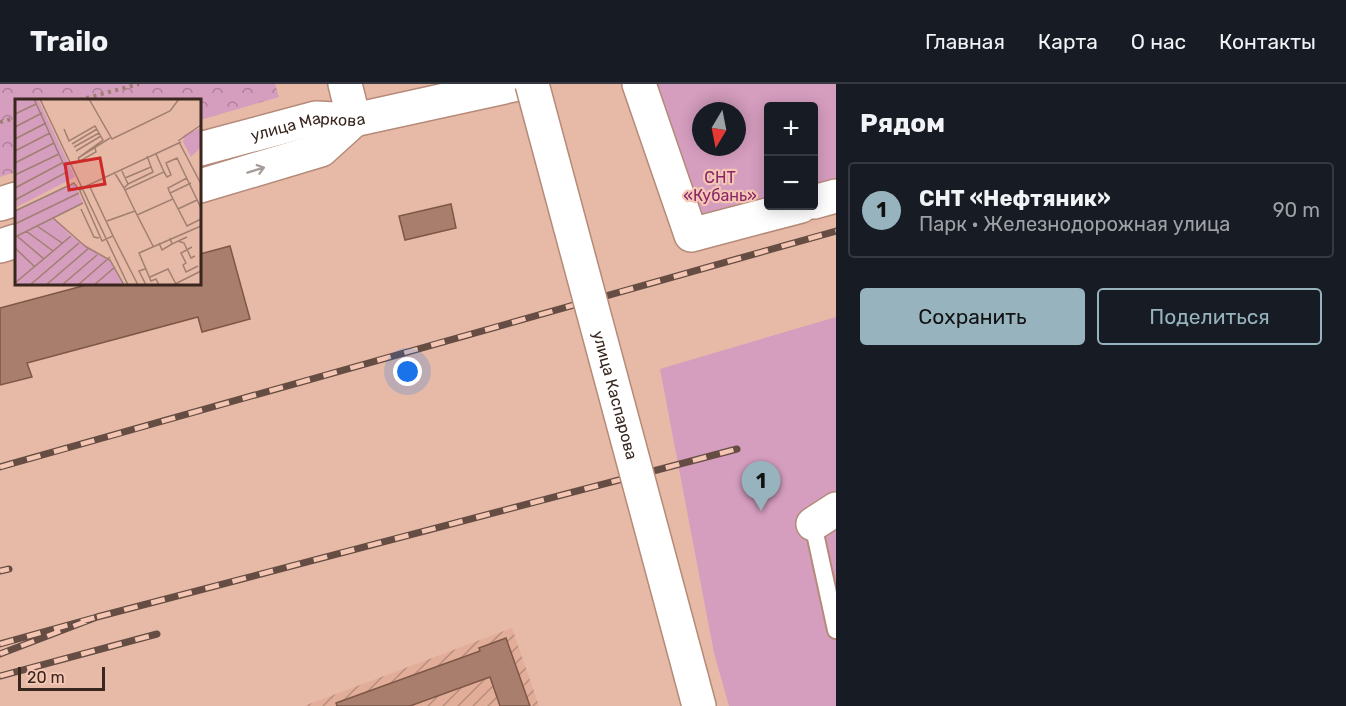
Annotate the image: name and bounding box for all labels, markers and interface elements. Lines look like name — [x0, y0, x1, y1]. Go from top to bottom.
text: Trailo — [30, 25, 108, 58]
text: Главная — [925, 29, 1005, 54]
text: Карта — [1038, 29, 1098, 54]
text: О нас — [1131, 29, 1186, 54]
text: Контакты — [1219, 29, 1316, 54]
inset map — [15, 99, 201, 285]
north arrow — [692, 102, 746, 156]
map controls — [764, 102, 818, 210]
button: + — [764, 102, 818, 156]
street label: улица Маркова — [249, 108, 367, 145]
text: Рядом — [860, 108, 945, 139]
button: − — [764, 156, 818, 210]
one-way arrow — [246, 164, 265, 175]
park label: СНТ «Кубань» — [683, 168, 757, 205]
text: СНТ «Нефтяник» — [919, 185, 1111, 212]
text: 1 — [877, 198, 886, 222]
text: 90 m — [1273, 198, 1320, 222]
text: Парк · Железнодорожная улица — [919, 212, 1230, 236]
button: Сохранить — [860, 288, 1085, 345]
button: Поделиться — [1097, 288, 1322, 345]
street label: улица Каспарова — [589, 328, 642, 462]
your location — [393, 357, 422, 386]
pin: 1 — [742, 462, 780, 511]
scale bar — [18, 664, 105, 692]
text: 20 m — [27, 668, 65, 687]

